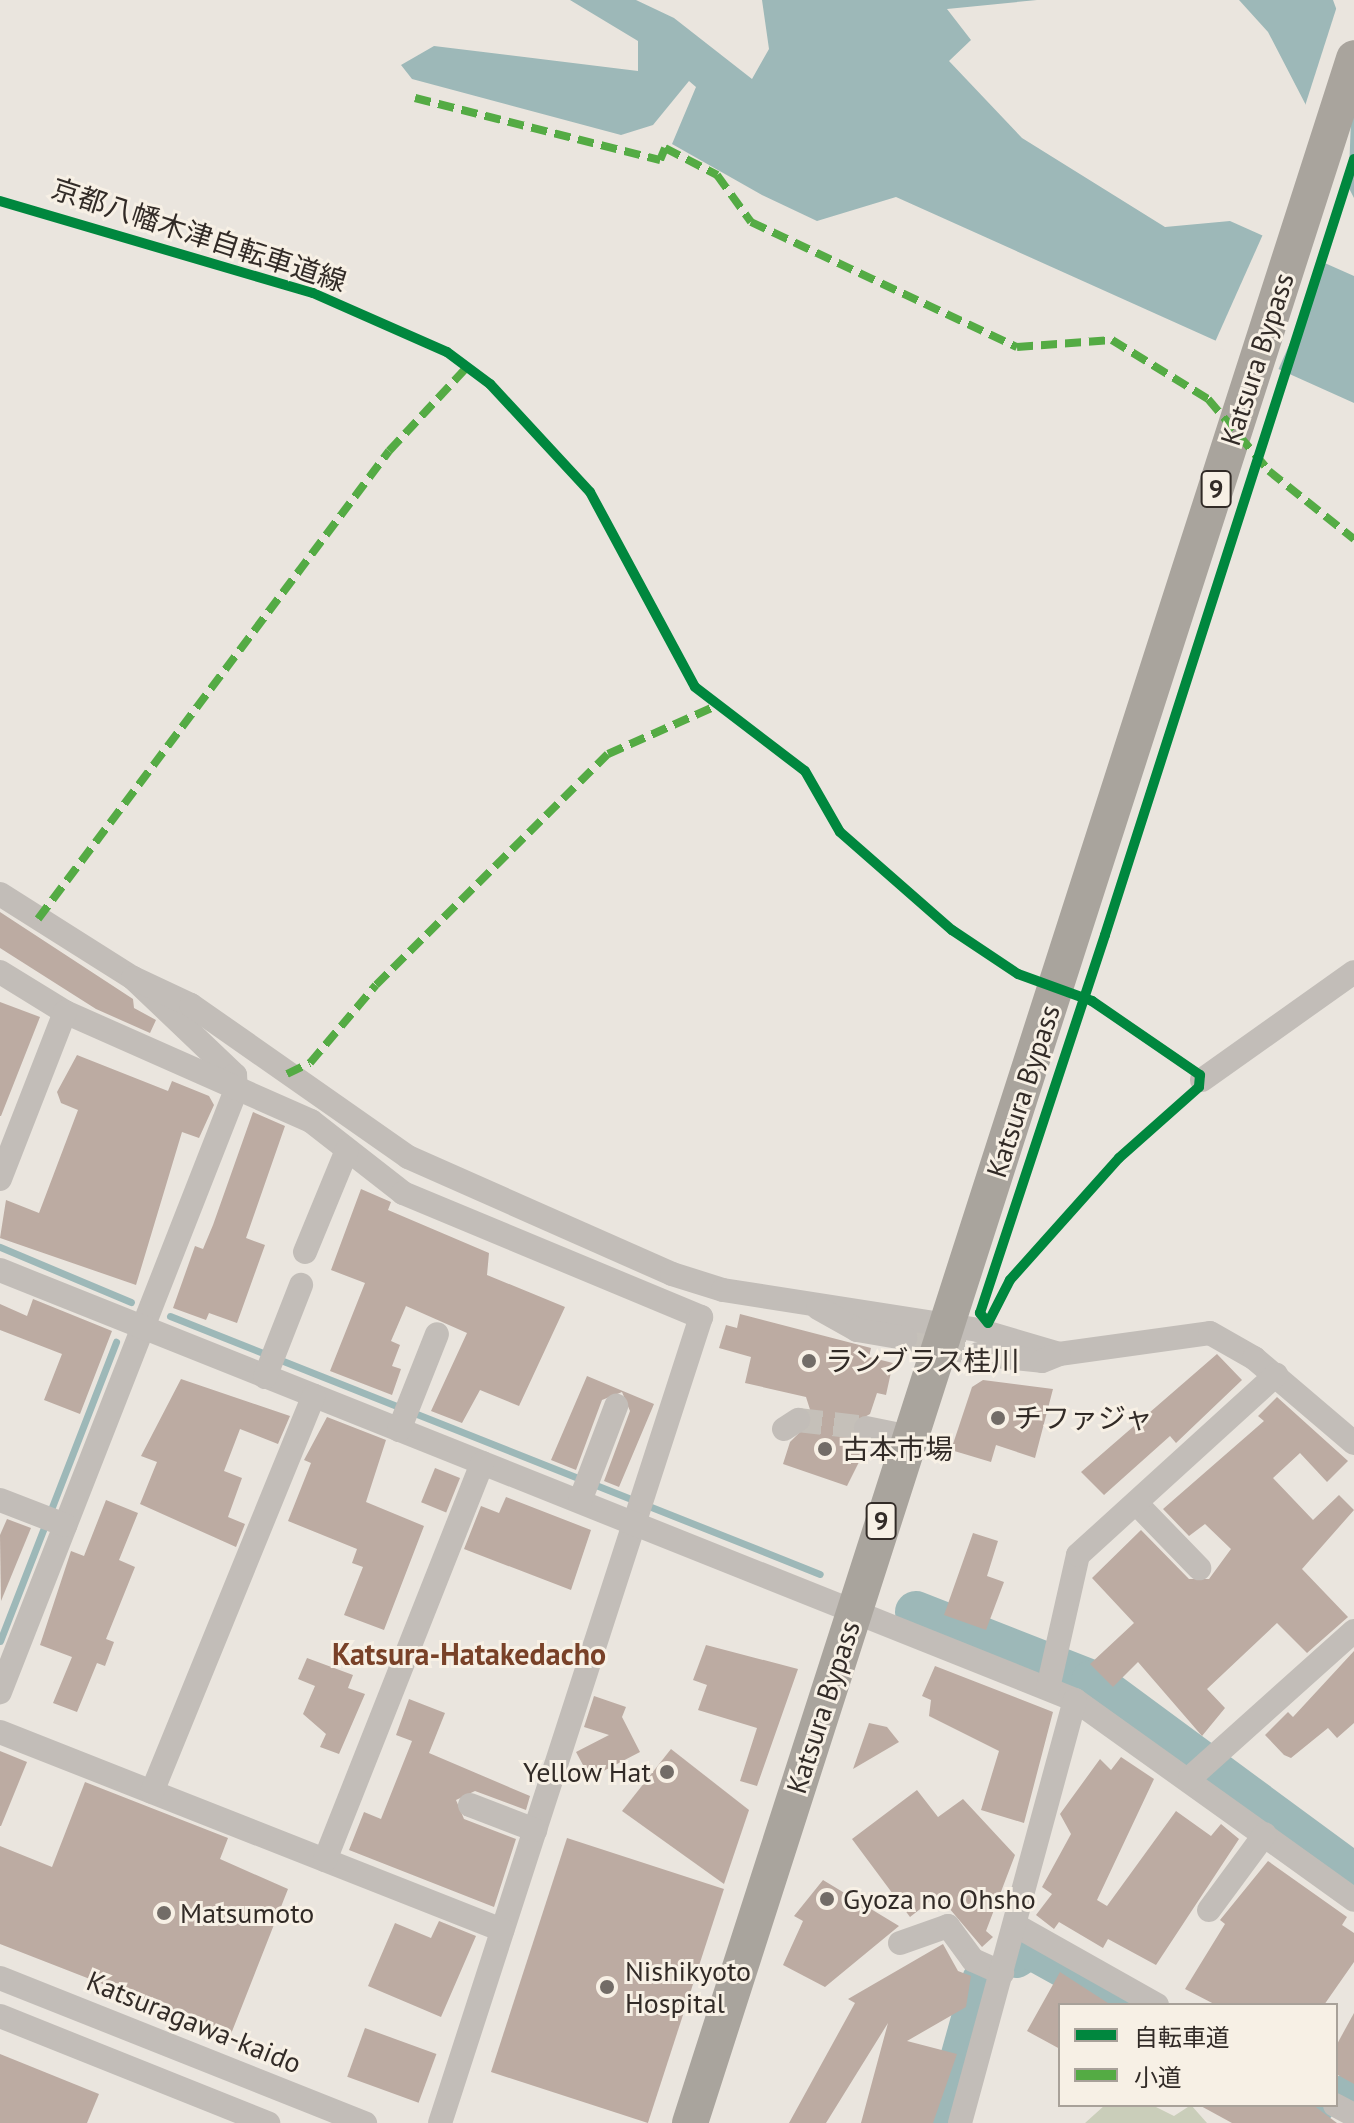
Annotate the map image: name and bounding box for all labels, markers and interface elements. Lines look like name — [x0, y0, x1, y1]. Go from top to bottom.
street label: 京都八幡木津自転車道線 — [47, 171, 351, 299]
street label: Katsura Bypass — [1213, 268, 1301, 450]
road number: 9 — [1200, 467, 1232, 511]
street label: Katsura Bypass — [979, 1000, 1067, 1182]
place label: ランブラス桂川 — [825, 1344, 1021, 1378]
marker: ランブラス桂川 — [800, 1352, 818, 1370]
place label: チファジャ — [1014, 1401, 1154, 1435]
marker: チファジャ — [989, 1409, 1007, 1427]
place label: 古本市場 — [841, 1432, 953, 1466]
marker: 古本市場 — [816, 1440, 834, 1458]
road number: 9 — [865, 1499, 897, 1543]
street label: Katsura Bypass — [779, 1616, 867, 1798]
district label: Katsura-Hatakedacho — [332, 1636, 606, 1672]
place label: Yellow Hat — [522, 1755, 651, 1789]
marker: Yellow Hat — [658, 1763, 676, 1781]
place label: Gyoza no Ohsho — [843, 1882, 1036, 1916]
marker: Gyoza no Ohsho — [818, 1890, 836, 1908]
place label: Matsumoto — [180, 1896, 314, 1930]
marker: Matsumoto — [155, 1904, 173, 1922]
place label: Nishikyoto Hospital — [625, 1954, 751, 2020]
street label: Katsuragawa-kaido — [82, 1964, 306, 2080]
marker: Nishikyoto Hospital — [596, 1976, 618, 1998]
legend — [1058, 2003, 1338, 2107]
text: 自転車道 — [1134, 2022, 1230, 2053]
text: 小道 — [1134, 2062, 1182, 2093]

